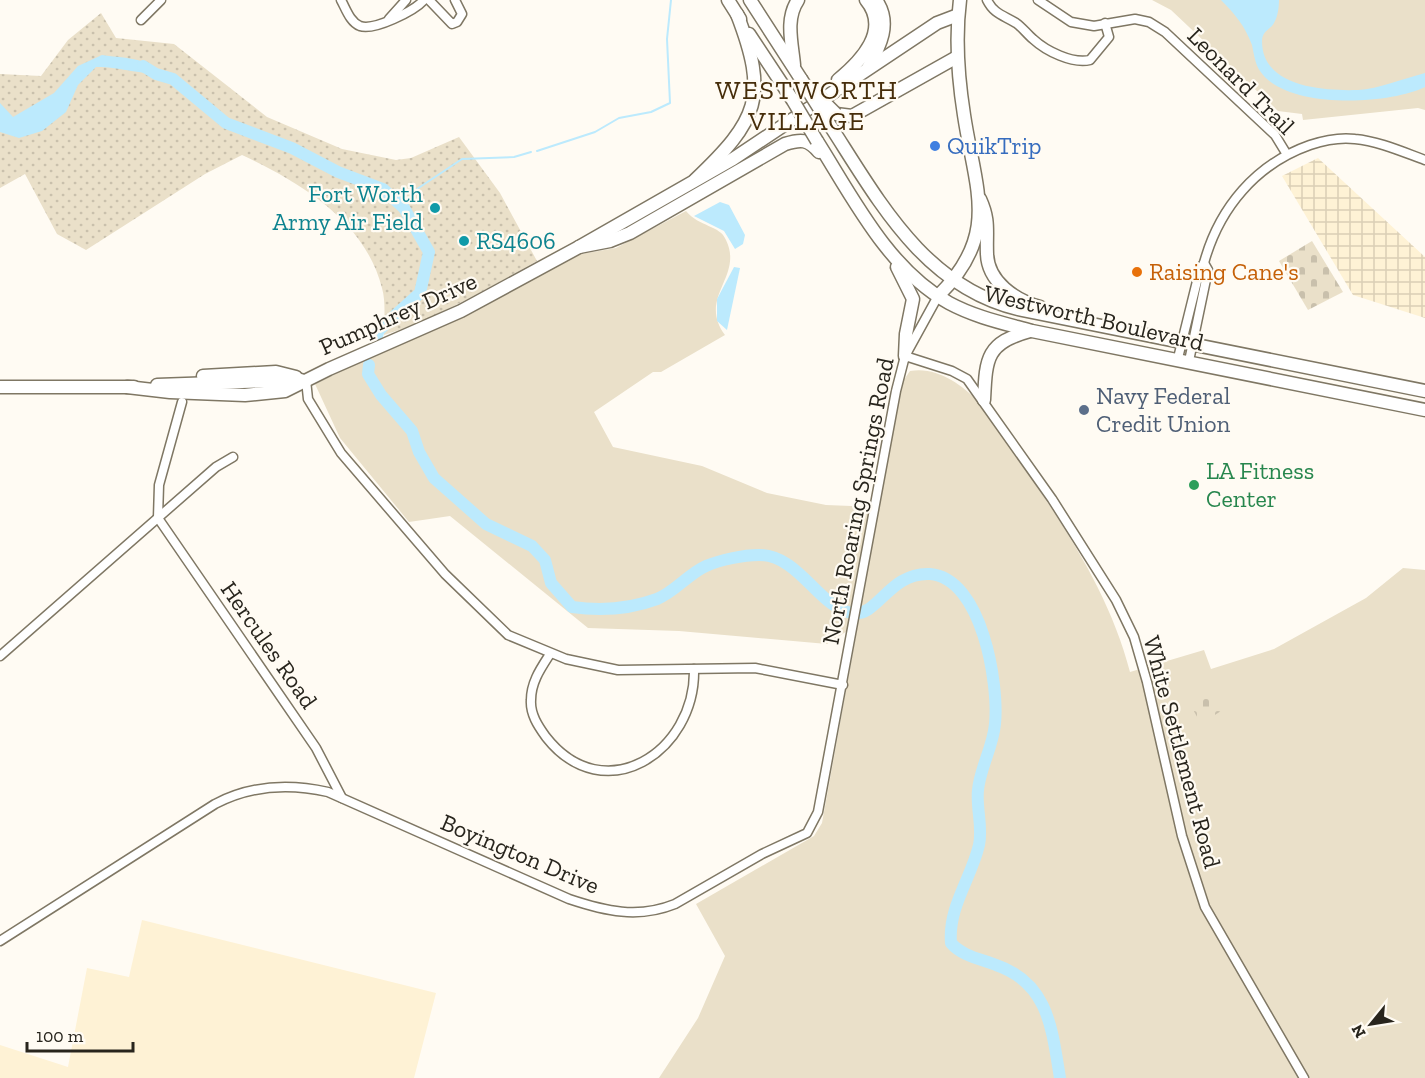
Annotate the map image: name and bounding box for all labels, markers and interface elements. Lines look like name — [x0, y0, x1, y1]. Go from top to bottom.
street label: Leonard Trail — [1182, 21, 1301, 140]
district label: WESTWORTH VILLAGE — [715, 74, 899, 137]
place label: QuikTrip — [947, 131, 1042, 160]
marker: QuikTrip — [928, 139, 942, 153]
place label: Fort Worth Army Air Field — [272, 179, 424, 236]
marker: Fort Worth Army Air Field — [428, 201, 442, 215]
place label: RS4606 — [476, 226, 556, 255]
marker: RS4606 — [457, 234, 471, 248]
place label: Raising Cane's — [1149, 257, 1299, 286]
marker: Raising Cane's — [1130, 265, 1144, 279]
street label: Pumphrey Drive — [315, 266, 481, 361]
street label: Westworth Boulevard — [981, 278, 1207, 357]
street label: North Roaring Springs Road — [815, 355, 900, 647]
place label: Navy Federal Credit Union — [1096, 381, 1231, 438]
marker: Navy Federal Credit Union — [1077, 403, 1091, 417]
place label: LA Fitness Center — [1206, 456, 1314, 513]
marker: LA Fitness Center — [1187, 478, 1201, 492]
street label: Hercules Road — [215, 575, 324, 714]
street label: White Settlement Road — [1137, 632, 1227, 871]
street label: Boyington Drive — [437, 807, 604, 900]
north arrow — [1341, 994, 1401, 1054]
scale bar — [27, 1015, 134, 1053]
text: N — [1347, 1021, 1370, 1041]
text: 100 m — [36, 1025, 84, 1047]

